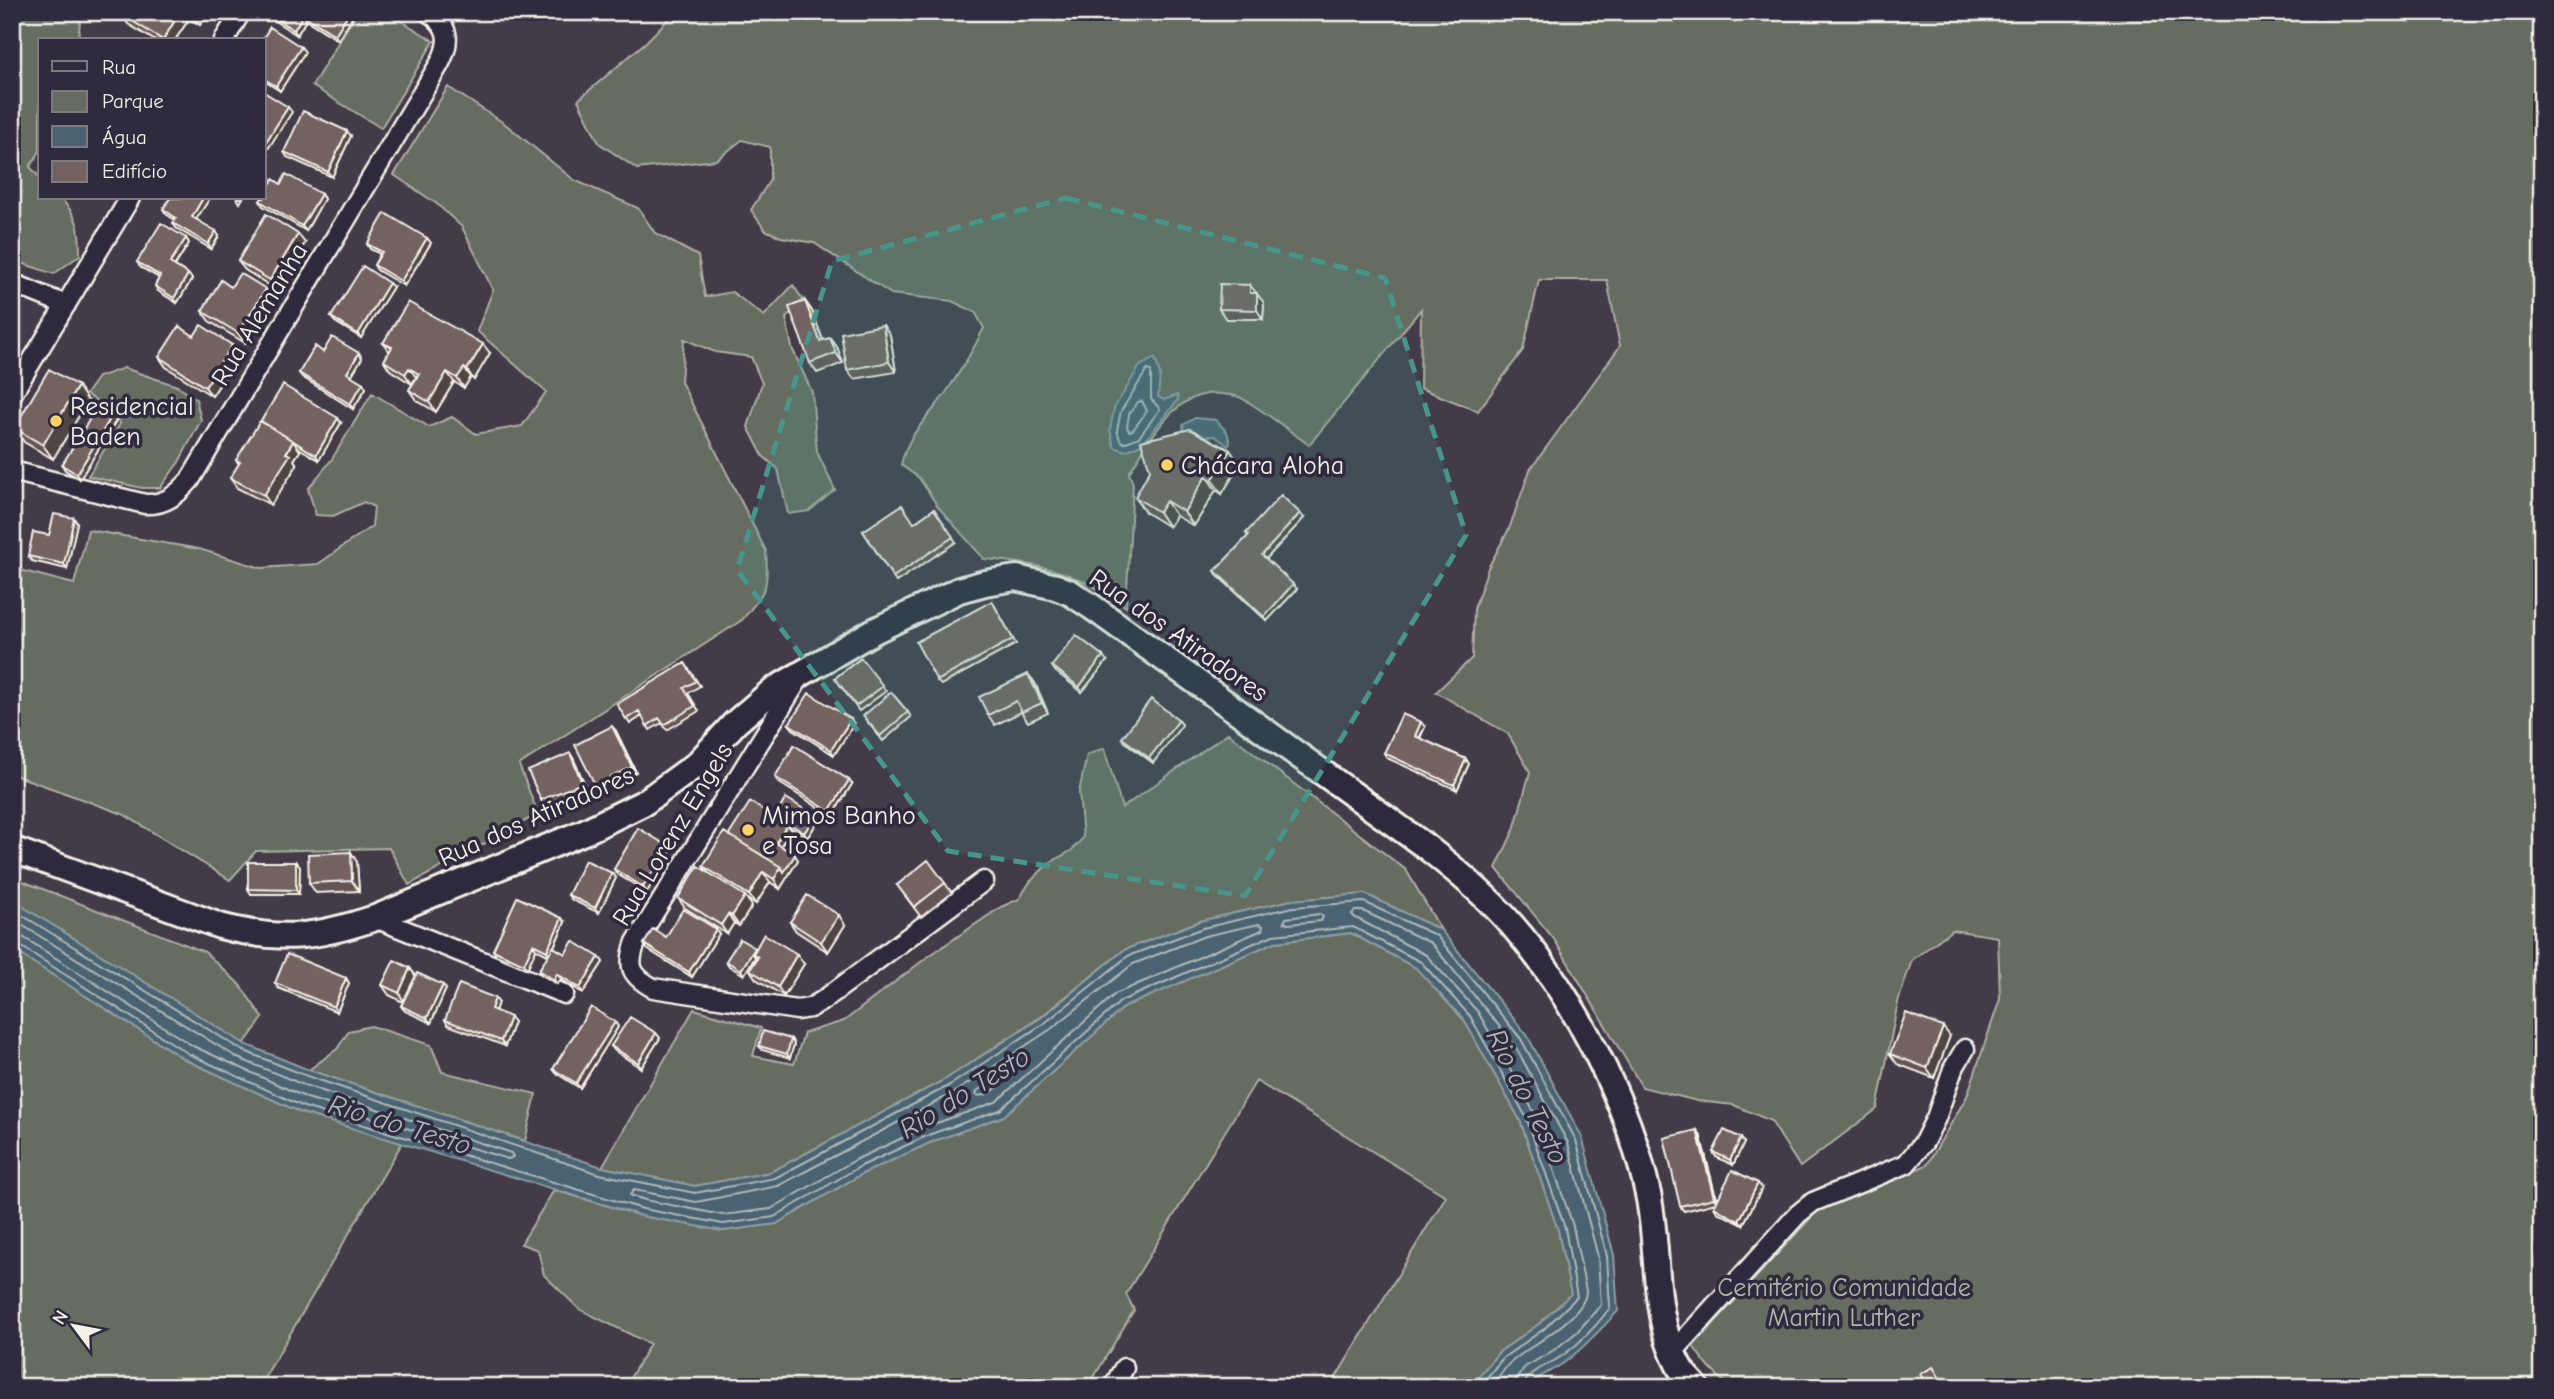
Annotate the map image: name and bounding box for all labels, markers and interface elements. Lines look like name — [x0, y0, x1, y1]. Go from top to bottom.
legend — [38, 38, 266, 200]
text: Rua — [102, 55, 136, 79]
text: Parque — [102, 89, 164, 113]
text: Água — [102, 125, 147, 149]
text: Edifício — [102, 159, 167, 183]
street label: Rua Alemanha — [205, 238, 314, 391]
place label: Residencial Baden — [70, 392, 194, 452]
marker: Residencial Baden — [48, 413, 64, 429]
place label: Chácara Aloha — [1181, 451, 1344, 481]
marker: Chácara Aloha — [1159, 457, 1175, 473]
street label: Rua dos Atiradores — [1084, 563, 1273, 709]
street label: Rua Lorenz Engels — [606, 738, 739, 931]
street label: Rua dos Atiradores — [434, 760, 639, 873]
place label: Mimos Banho e Tosa — [762, 801, 916, 861]
marker: Mimos Banho e Tosa — [740, 822, 756, 838]
water label: Rio do Testo — [1479, 1024, 1575, 1169]
water label: Rio do Testo — [894, 1040, 1035, 1145]
water label: Rio do Testo — [325, 1088, 475, 1162]
park label: Cemitério Comunidade Martin Luther — [1717, 1273, 1971, 1333]
north arrow — [38, 1290, 108, 1360]
text: N — [48, 1306, 73, 1329]

